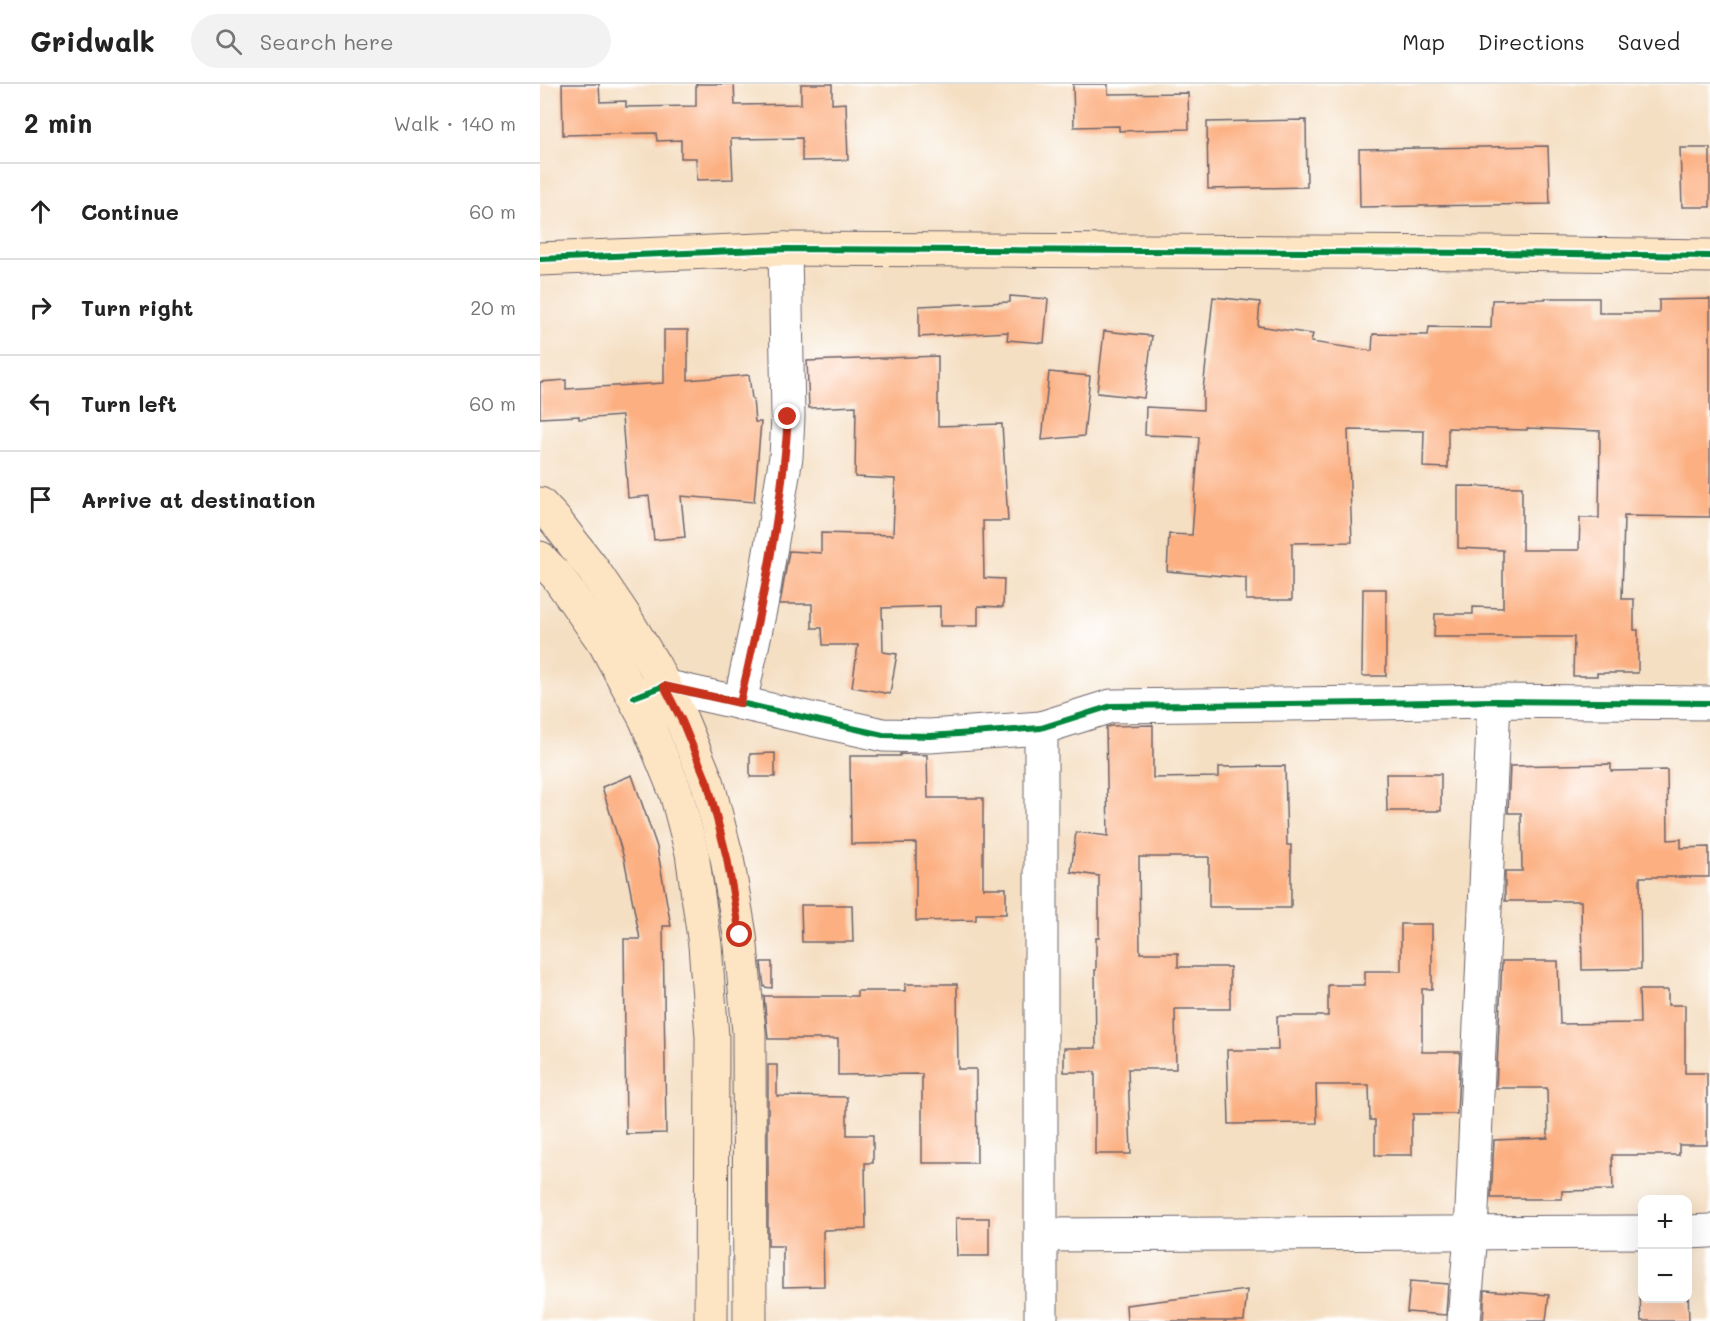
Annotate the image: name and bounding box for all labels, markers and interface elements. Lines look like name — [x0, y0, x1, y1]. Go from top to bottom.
search box — [191, 14, 611, 68]
text: Gridwalk — [30, 23, 155, 59]
icon: search — [212, 25, 245, 58]
text: Search here — [260, 27, 394, 56]
text: Map — [1402, 28, 1445, 55]
text: Directions — [1478, 28, 1585, 55]
text: Saved — [1618, 28, 1680, 55]
text: 2 min — [24, 106, 92, 140]
text: Walk · 140 m — [393, 110, 516, 136]
icon: ahead — [24, 195, 57, 228]
text: Continue — [81, 197, 179, 226]
text: 60 m — [469, 198, 516, 224]
icon: right — [24, 291, 57, 324]
text: Turn right — [81, 293, 193, 322]
text: 20 m — [470, 294, 516, 320]
icon: left — [24, 387, 57, 420]
text: Turn left — [81, 389, 177, 418]
text: 60 m — [469, 390, 516, 416]
route end — [774, 403, 800, 429]
icon: arrive — [24, 483, 57, 516]
text: Arrive at destination — [81, 485, 316, 514]
route start — [726, 921, 752, 947]
map controls — [1638, 1195, 1692, 1303]
button: + — [1638, 1195, 1692, 1249]
button: − — [1638, 1249, 1692, 1303]

